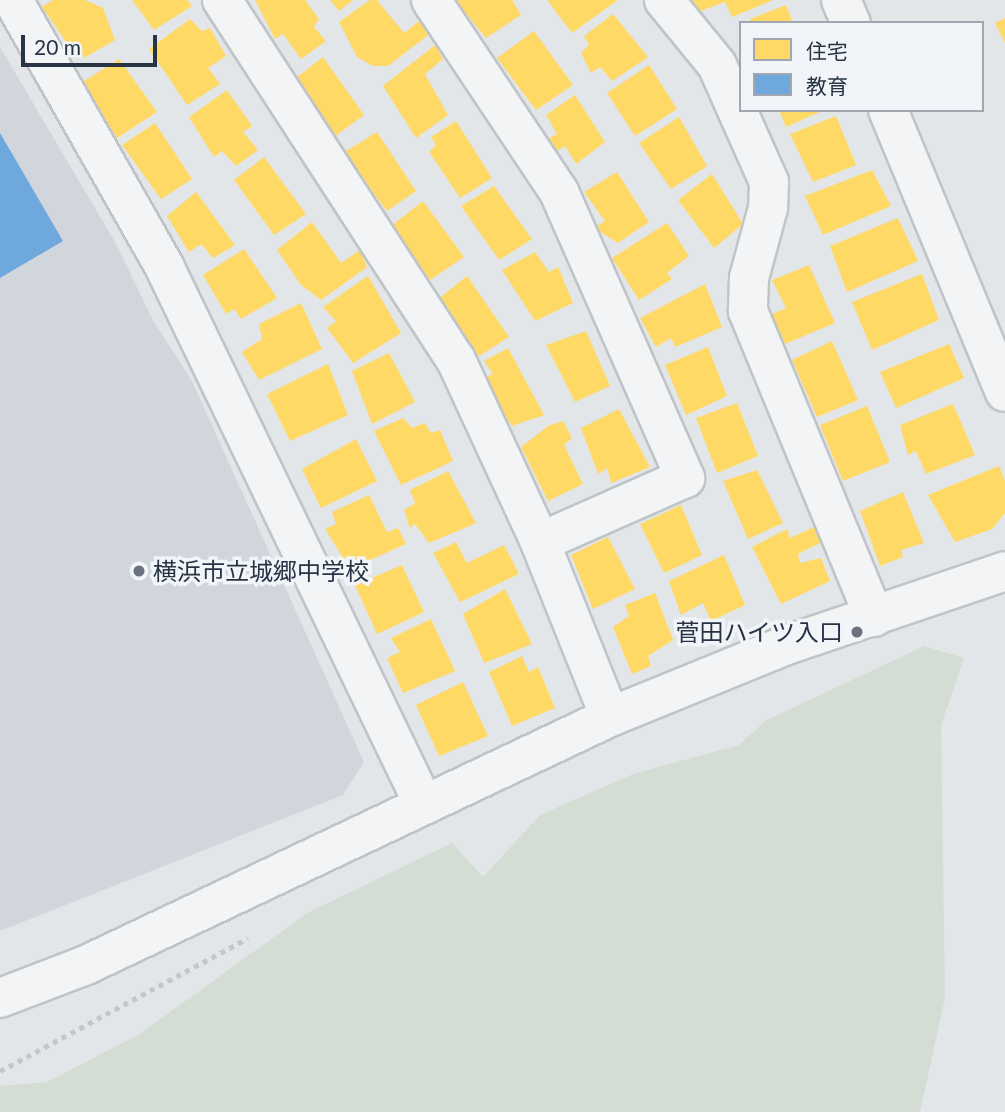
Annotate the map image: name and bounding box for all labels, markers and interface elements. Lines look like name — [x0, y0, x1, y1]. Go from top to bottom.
scale bar — [24, 21, 161, 65]
legend — [739, 21, 984, 112]
text: 20 m — [34, 34, 81, 59]
text: 住宅 — [806, 38, 848, 63]
text: 教育 — [806, 73, 848, 98]
place label: 横浜市立城郷中学校 — [153, 557, 369, 585]
marker: 横浜市立城郷中学校 — [131, 563, 147, 579]
place label: 菅田ハイツ入口 — [675, 618, 843, 646]
marker: 菅田ハイツ入口 — [849, 624, 865, 640]

